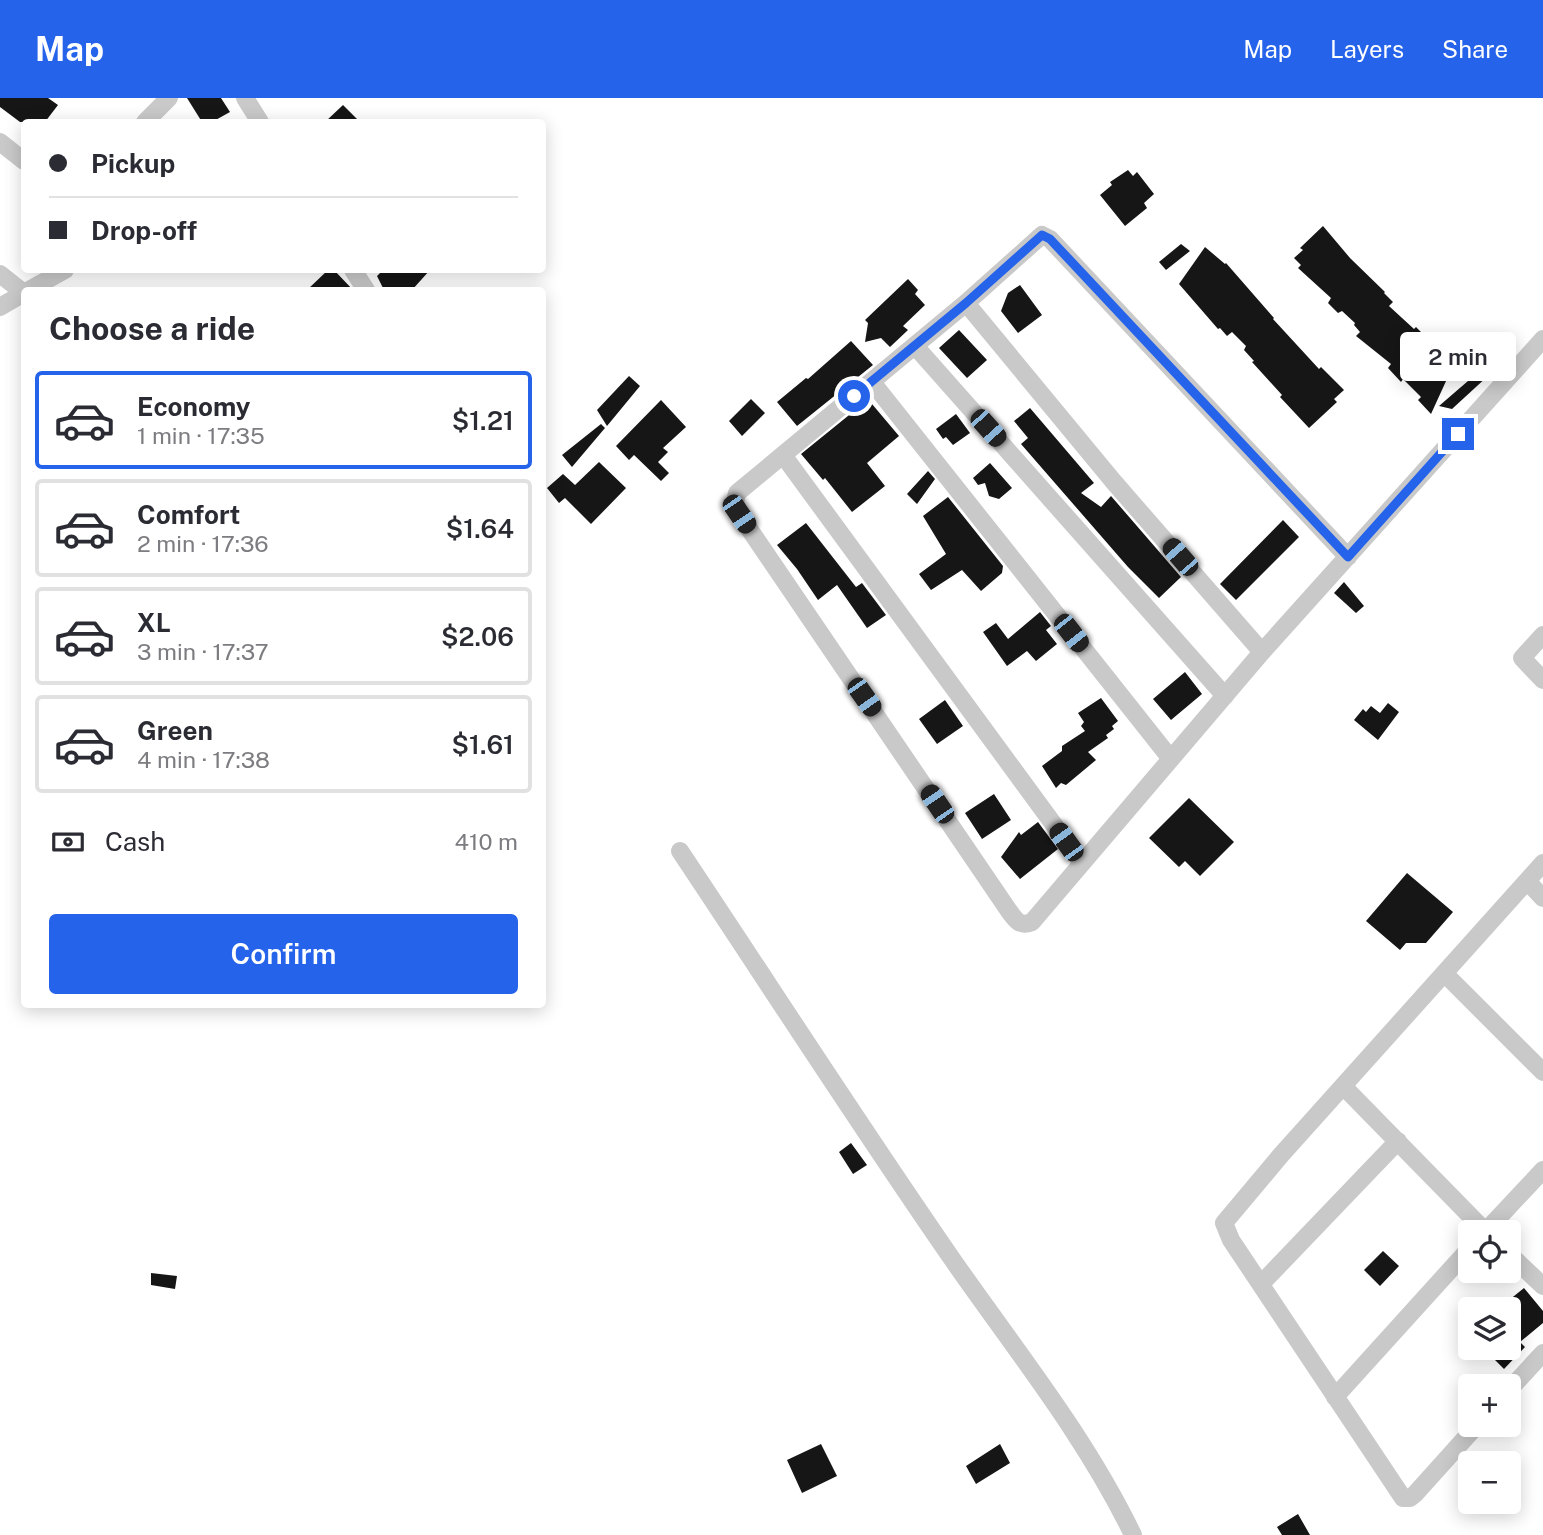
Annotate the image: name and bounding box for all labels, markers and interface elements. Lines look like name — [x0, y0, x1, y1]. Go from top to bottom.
text: Map — [35, 30, 104, 68]
text: Map — [1243, 35, 1292, 63]
text: Layers — [1330, 35, 1404, 63]
text: Share — [1442, 35, 1508, 63]
text: Pickup — [91, 148, 175, 179]
text: Drop-off — [91, 215, 197, 246]
text: Choose a ride — [49, 310, 255, 347]
callout: 2 min — [1400, 332, 1516, 382]
text: 2 min — [1428, 343, 1488, 370]
route start — [838, 380, 870, 412]
icon: car — [53, 389, 116, 452]
text: Economy — [137, 391, 250, 422]
text: $1.21 — [452, 405, 514, 436]
car — [967, 405, 1010, 451]
route end — [1442, 418, 1474, 450]
text: 1 min · 17:35 — [137, 422, 265, 449]
car — [719, 491, 760, 537]
icon: car — [53, 497, 116, 560]
text: Comfort — [137, 499, 240, 530]
text: $1.64 — [446, 513, 514, 544]
text: 2 min · 17:36 — [137, 530, 269, 557]
car — [1159, 534, 1202, 580]
icon: car — [53, 605, 116, 668]
text: XL — [137, 607, 171, 638]
car — [1050, 610, 1093, 656]
text: $2.06 — [441, 621, 514, 652]
text: 3 min · 17:37 — [137, 638, 269, 665]
car — [844, 674, 885, 720]
icon: car — [53, 713, 116, 776]
text: Green — [137, 715, 213, 746]
text: $1.61 — [452, 729, 514, 760]
text: 4 min · 17:38 — [137, 746, 270, 773]
car — [917, 781, 958, 827]
car — [1046, 819, 1087, 865]
icon: cash — [49, 823, 87, 861]
text: Cash — [105, 826, 165, 857]
text: 410 m — [455, 828, 518, 855]
button: Confirm — [49, 914, 518, 994]
map controls — [1458, 1220, 1521, 1514]
button: locate — [1458, 1220, 1521, 1283]
button: layers — [1458, 1297, 1521, 1360]
button: + — [1458, 1374, 1521, 1437]
button: − — [1458, 1451, 1521, 1514]

